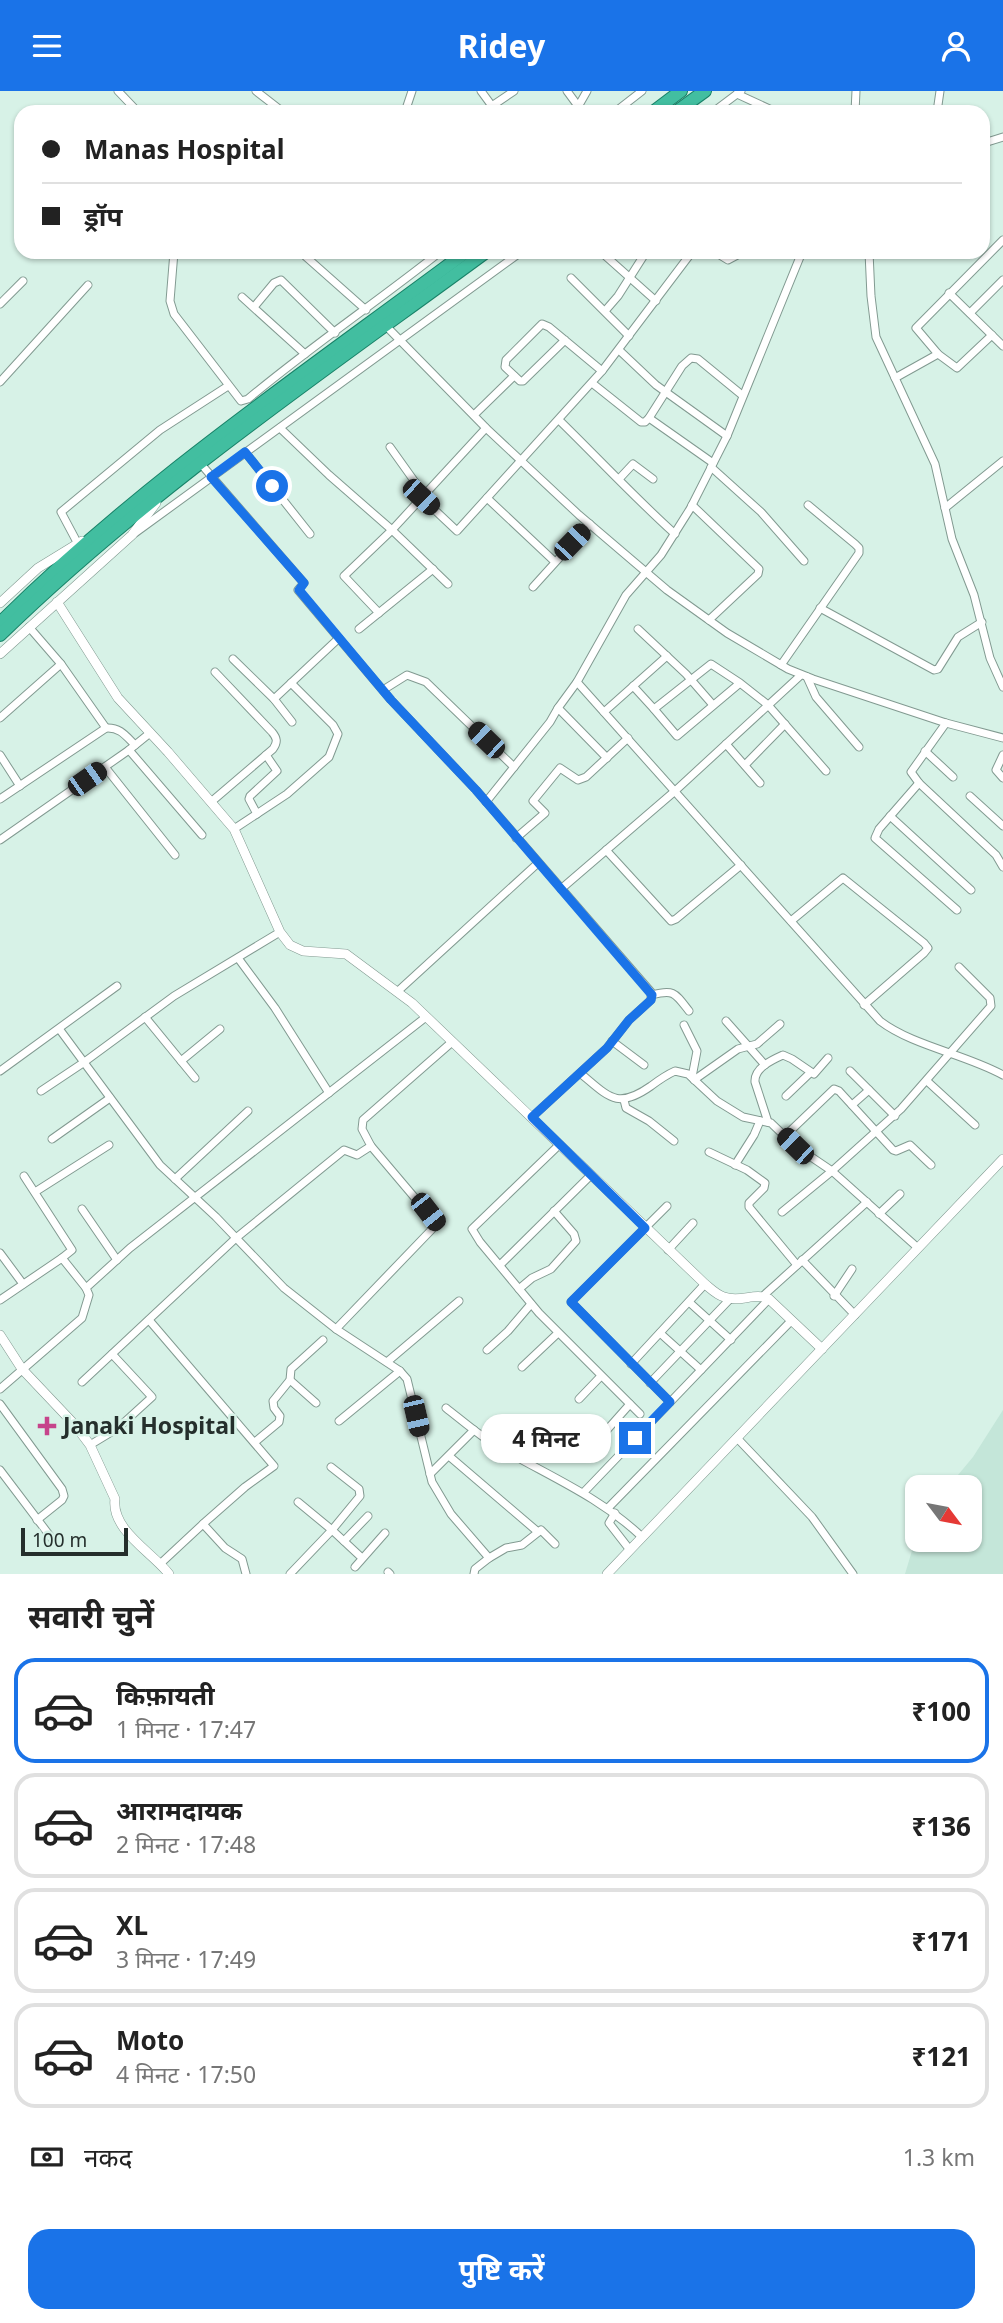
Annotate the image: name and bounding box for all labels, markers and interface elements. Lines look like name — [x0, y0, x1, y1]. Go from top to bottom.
text: Ridey — [458, 24, 545, 67]
icon: menu — [28, 27, 66, 65]
icon: person — [937, 27, 975, 65]
text: Manas Hospital — [84, 131, 284, 167]
text: ड्रॉप — [84, 198, 122, 234]
route start — [256, 470, 288, 502]
car — [399, 475, 444, 519]
car — [550, 520, 595, 564]
car — [464, 718, 509, 762]
car — [64, 758, 111, 800]
car — [773, 1124, 818, 1168]
car — [407, 1189, 450, 1235]
car — [402, 1393, 431, 1439]
place label: Janaki Hospital — [61, 1409, 236, 1441]
callout: 4 मिनट — [481, 1413, 610, 1463]
marker: Janaki Hospital — [37, 1416, 57, 1436]
text: 4 मिनट — [512, 1422, 580, 1454]
route end — [619, 1422, 651, 1454]
north arrow — [905, 1475, 982, 1552]
map controls — [905, 1475, 982, 1552]
scale bar — [21, 1525, 128, 1557]
text: 100 m — [32, 1527, 87, 1553]
text: सवारी चुनें — [28, 1594, 154, 1637]
text: किफ़ायती — [116, 1677, 215, 1713]
icon: car — [32, 1679, 95, 1742]
text: ₹100 — [912, 1693, 971, 1729]
text: 1 मिनट · 17:47 — [116, 1713, 256, 1745]
text: आरामदायक — [116, 1792, 242, 1828]
icon: car — [32, 1794, 95, 1857]
text: ₹136 — [912, 1808, 971, 1844]
text: 2 मिनट · 17:48 — [116, 1828, 256, 1860]
text: XL — [116, 1907, 148, 1943]
icon: car — [32, 1909, 95, 1972]
text: ₹171 — [912, 1923, 971, 1959]
text: 3 मिनट · 17:49 — [116, 1943, 256, 1975]
text: Moto — [116, 2022, 184, 2058]
icon: car — [32, 2024, 95, 2087]
text: ₹121 — [912, 2038, 971, 2074]
text: 4 मिनट · 17:50 — [116, 2058, 256, 2090]
icon: cash — [28, 2138, 66, 2176]
text: नकद — [84, 2139, 132, 2175]
text: 1.3 km — [903, 2141, 975, 2173]
button: पुष्टि करें — [28, 2229, 975, 2309]

